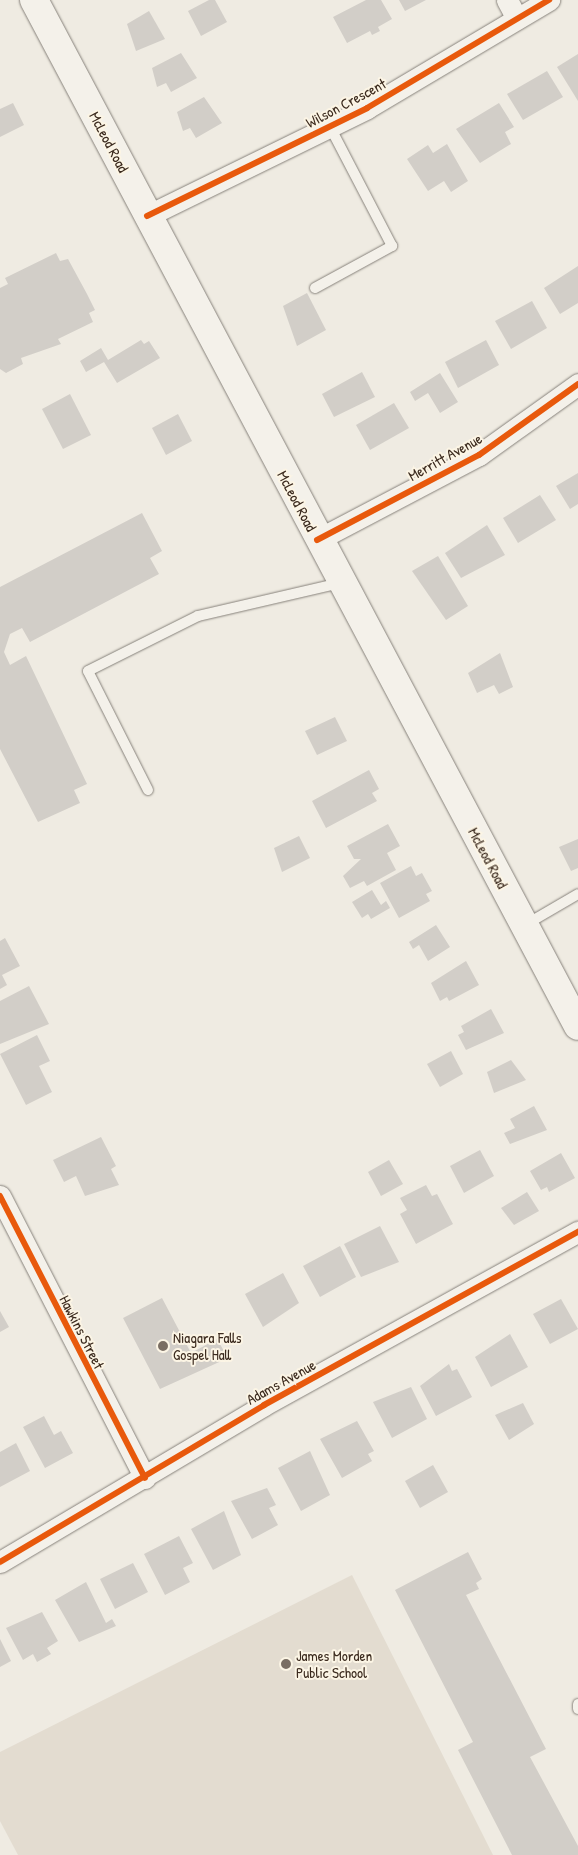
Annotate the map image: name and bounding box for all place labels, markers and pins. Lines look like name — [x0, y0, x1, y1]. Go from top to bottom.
place label: Niagara Falls Gospel Hall — [173, 1328, 242, 1363]
marker: Niagara Falls Gospel Hall — [157, 1340, 169, 1352]
place label: James Morden Public School — [296, 1646, 372, 1681]
marker: James Morden Public School — [280, 1658, 292, 1670]

